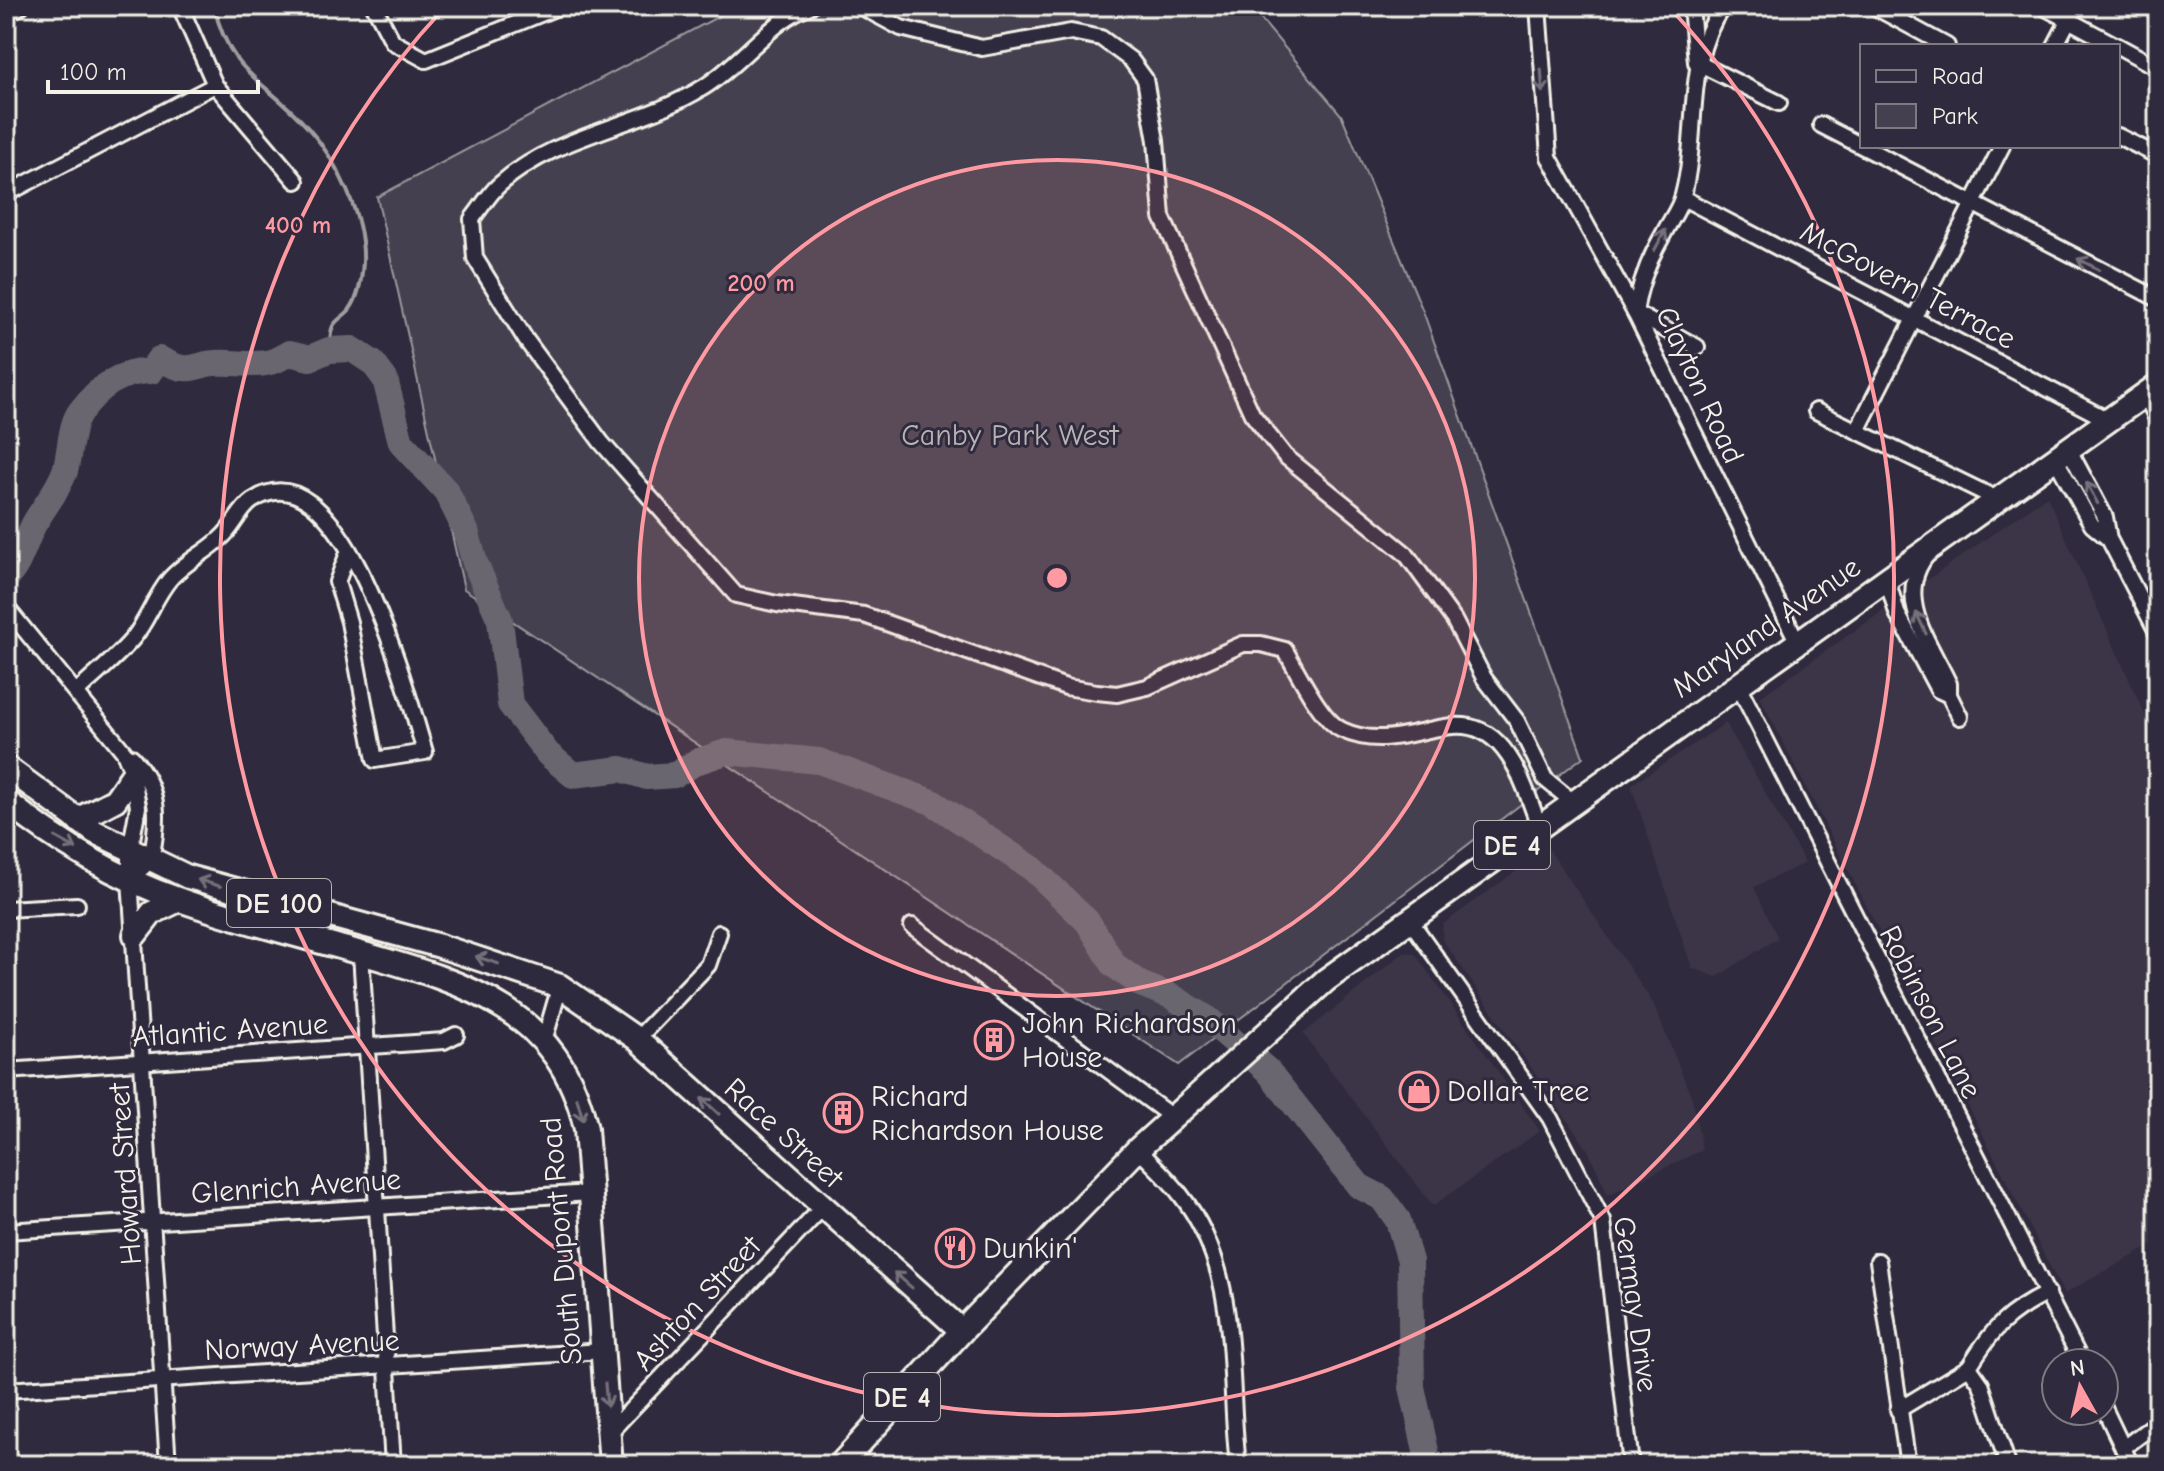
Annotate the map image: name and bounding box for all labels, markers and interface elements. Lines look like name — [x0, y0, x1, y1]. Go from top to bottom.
scale bar — [48, 44, 258, 94]
legend — [1860, 44, 2120, 148]
text: 100 m — [60, 58, 127, 86]
text: Road — [1932, 62, 1984, 90]
one-way arrow — [1535, 68, 1550, 94]
text: Park — [1932, 102, 1978, 130]
text: 400 m — [265, 211, 331, 239]
street label: McGovern Terrace — [1794, 214, 2021, 357]
one-way arrow — [1652, 229, 1668, 252]
one-way arrow — [2077, 255, 2101, 271]
text: 200 m — [727, 269, 795, 297]
street label: Clayton Road — [1648, 301, 1751, 469]
park label: Canby Park West — [901, 418, 1120, 453]
one-way arrow — [2083, 481, 2099, 505]
street label: Maryland Avenue — [1665, 549, 1867, 705]
centre of rings — [1043, 564, 1071, 592]
one-way arrow — [1913, 612, 1928, 636]
road number: DE 4 — [1474, 821, 1550, 869]
one-way arrow — [54, 835, 77, 851]
one-way arrow — [197, 875, 223, 890]
road number: DE 100 — [227, 879, 331, 927]
street label: Robinson Lane — [1872, 920, 1989, 1105]
one-way arrow — [474, 952, 499, 967]
street label: Atlantic Avenue — [131, 1006, 329, 1055]
place label: John Richardson House — [1022, 1006, 1237, 1075]
building icon: John Richardson House — [973, 1019, 1015, 1061]
shop icon: Dollar Tree — [1398, 1070, 1440, 1112]
street label: Race Street — [717, 1071, 851, 1197]
place label: Dollar Tree — [1447, 1074, 1589, 1109]
place label: Richard Richardson House — [871, 1079, 1104, 1148]
street label: Howard Street — [102, 1080, 149, 1266]
building icon: Richard Richardson House — [822, 1092, 864, 1134]
one-way arrow — [574, 1096, 588, 1121]
one-way arrow — [700, 1096, 720, 1115]
street label: South Dupont Road — [533, 1116, 590, 1366]
street label: Glenrich Avenue — [190, 1162, 402, 1211]
street label: Germay Drive — [1606, 1214, 1665, 1394]
restaurant icon: Dunkin' — [934, 1227, 976, 1269]
street label: Ashton Street — [626, 1228, 770, 1378]
place label: Dunkin' — [983, 1231, 1078, 1266]
one-way arrow — [893, 1272, 913, 1290]
street label: Norway Avenue — [204, 1323, 400, 1368]
north arrow — [2040, 1347, 2120, 1427]
text: N — [2068, 1354, 2086, 1382]
road number: DE 4 — [864, 1373, 940, 1421]
one-way arrow — [599, 1382, 614, 1408]

